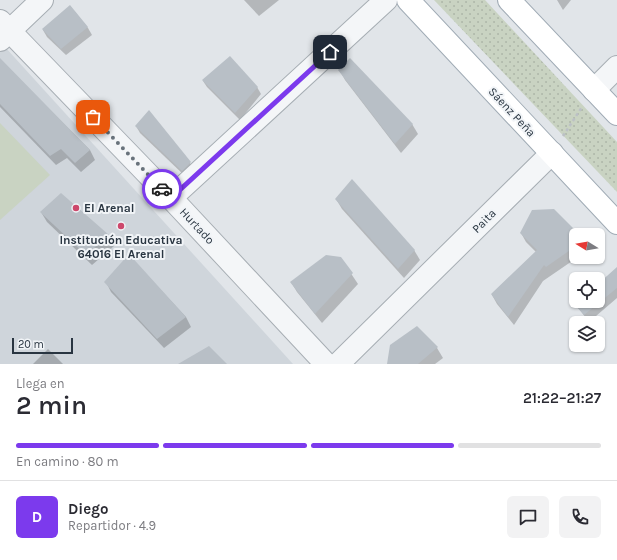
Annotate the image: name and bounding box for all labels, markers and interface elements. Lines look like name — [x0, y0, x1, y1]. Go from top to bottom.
pin — [313, 35, 347, 69]
icon: home — [319, 41, 341, 63]
street label: Sáenz Peña — [486, 84, 538, 140]
pin — [76, 100, 110, 134]
icon: bag — [82, 106, 104, 128]
courier — [142, 169, 182, 209]
icon: car — [151, 178, 173, 200]
place label: El Arenal — [84, 201, 134, 215]
marker: El Arenal — [71, 203, 81, 213]
street label: Hurtado — [177, 205, 217, 247]
street label: Paita — [469, 206, 499, 236]
marker: Institución Educativa 64016 El Arenal — [116, 221, 126, 231]
north arrow — [569, 228, 605, 264]
map controls — [569, 228, 605, 352]
place label: Institución Educativa 64016 El Arenal — [59, 233, 183, 261]
button: locate — [569, 272, 605, 308]
button: layers — [569, 316, 605, 352]
scale bar — [12, 336, 73, 355]
text: 20 m — [18, 338, 44, 351]
text: Llega en — [16, 376, 65, 391]
text: 21:22–21:27 — [523, 389, 601, 407]
text: 2 min — [16, 390, 87, 421]
text: En camino · 80 m — [16, 454, 119, 469]
button: chat — [507, 496, 549, 538]
button: phone — [559, 496, 601, 538]
text: Diego — [68, 500, 108, 518]
text: D — [32, 508, 42, 526]
text: Repartidor · 4.9 — [68, 518, 156, 533]

